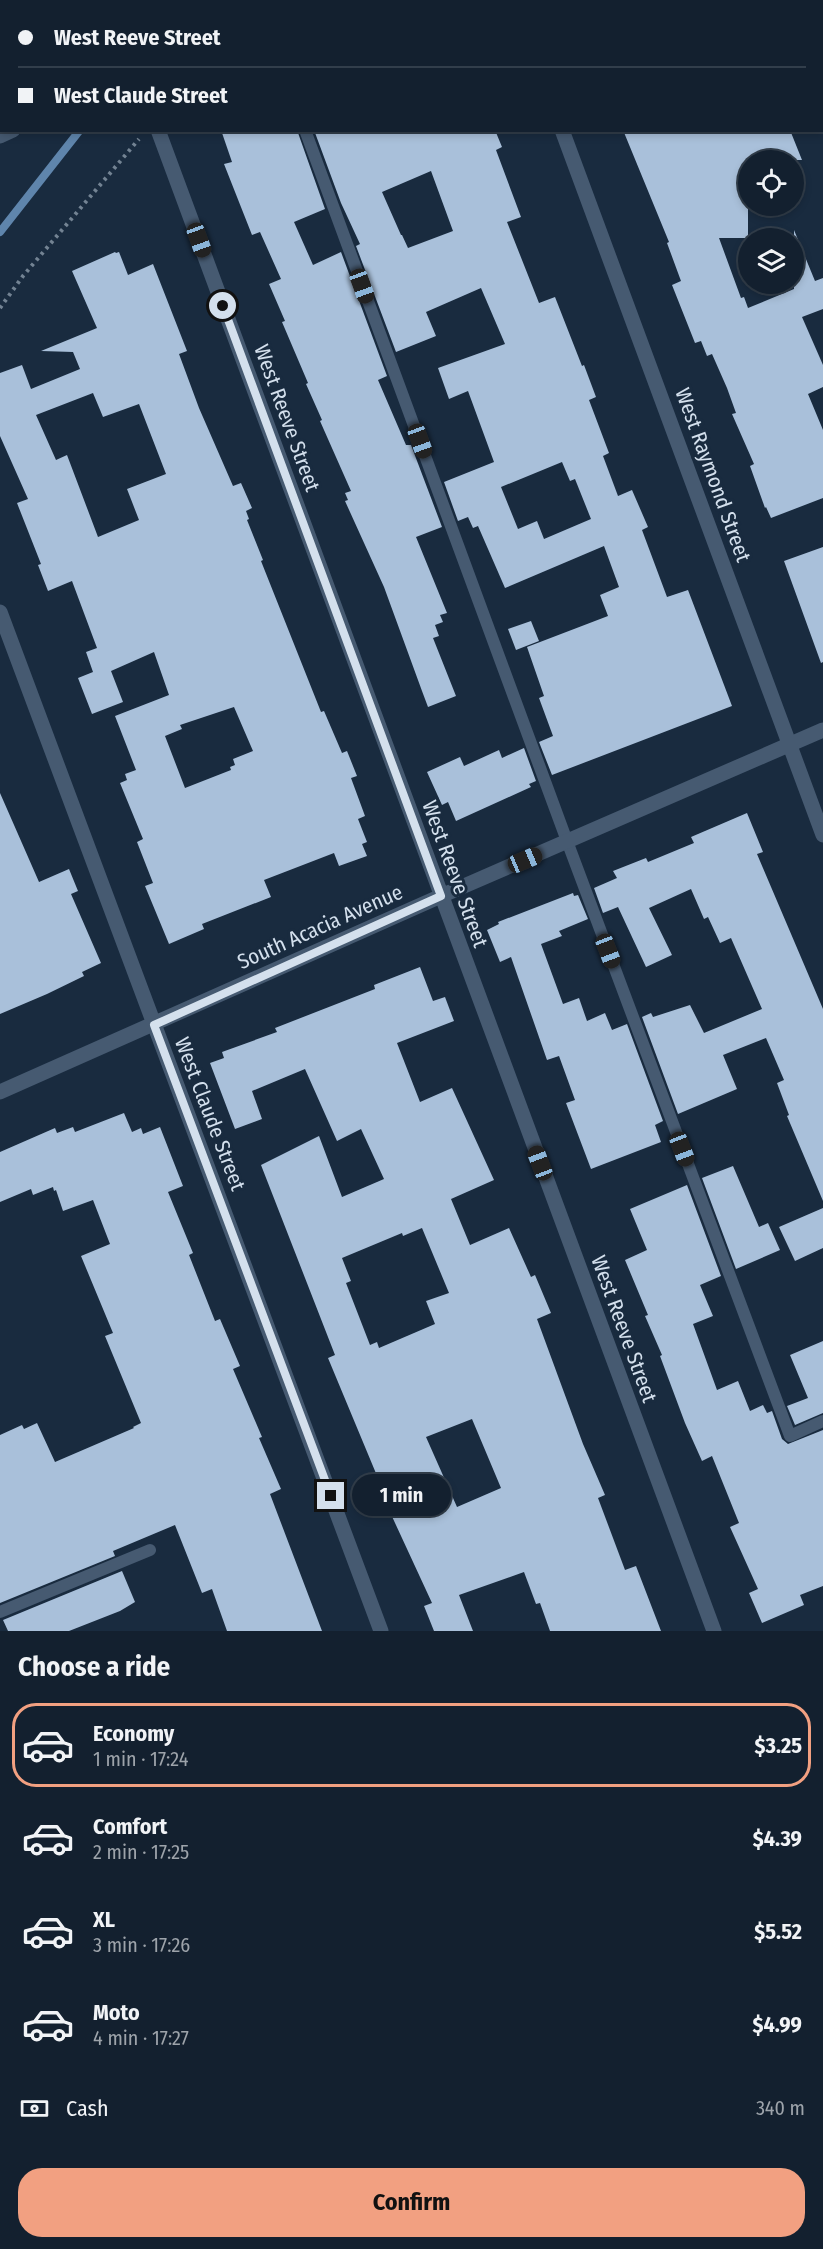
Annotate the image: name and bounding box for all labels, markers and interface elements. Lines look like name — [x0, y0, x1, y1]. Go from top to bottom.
text: West Reeve Street — [54, 24, 221, 51]
text: West Claude Street — [54, 82, 228, 109]
map controls — [738, 150, 804, 294]
button: locate — [738, 150, 804, 216]
car — [184, 220, 214, 260]
button: layers — [738, 228, 804, 294]
car — [347, 266, 377, 306]
route start — [209, 292, 236, 319]
street label: West Reeve Street — [248, 341, 326, 495]
street label: West Raymond Street — [669, 384, 757, 566]
car — [405, 421, 435, 461]
street label: West Reeve Street — [416, 797, 494, 951]
car — [505, 845, 545, 875]
street label: South Acacia Avenue — [233, 879, 407, 975]
car — [593, 931, 623, 971]
street label: West Claude Street — [169, 1034, 251, 1194]
car — [667, 1129, 697, 1169]
car — [525, 1143, 555, 1183]
street label: West Reeve Street — [585, 1252, 663, 1406]
callout: 1 min — [352, 1475, 451, 1517]
route end — [317, 1482, 344, 1509]
text: 1 min — [380, 1483, 423, 1507]
text: Choose a ride — [18, 1651, 170, 1683]
icon: car — [21, 1718, 75, 1772]
text: Economy — [93, 1720, 174, 1747]
text: $3.25 — [755, 1732, 802, 1759]
text: 1 min · 17:24 — [93, 1747, 188, 1771]
icon: car — [21, 1811, 75, 1865]
text: Comfort — [93, 1813, 167, 1840]
text: $4.39 — [753, 1825, 802, 1852]
text: 2 min · 17:25 — [93, 1840, 189, 1864]
icon: car — [21, 1904, 75, 1958]
text: XL — [93, 1906, 115, 1933]
text: $5.52 — [754, 1918, 802, 1945]
text: 3 min · 17:26 — [93, 1933, 190, 1957]
icon: car — [21, 1997, 75, 2051]
text: Moto — [93, 1999, 140, 2026]
text: $4.99 — [752, 2011, 802, 2038]
text: 4 min · 17:27 — [93, 2026, 189, 2050]
icon: cash — [18, 2092, 51, 2125]
text: Cash — [66, 2095, 109, 2122]
text: 340 m — [756, 2096, 805, 2120]
button: Confirm — [18, 2168, 805, 2237]

